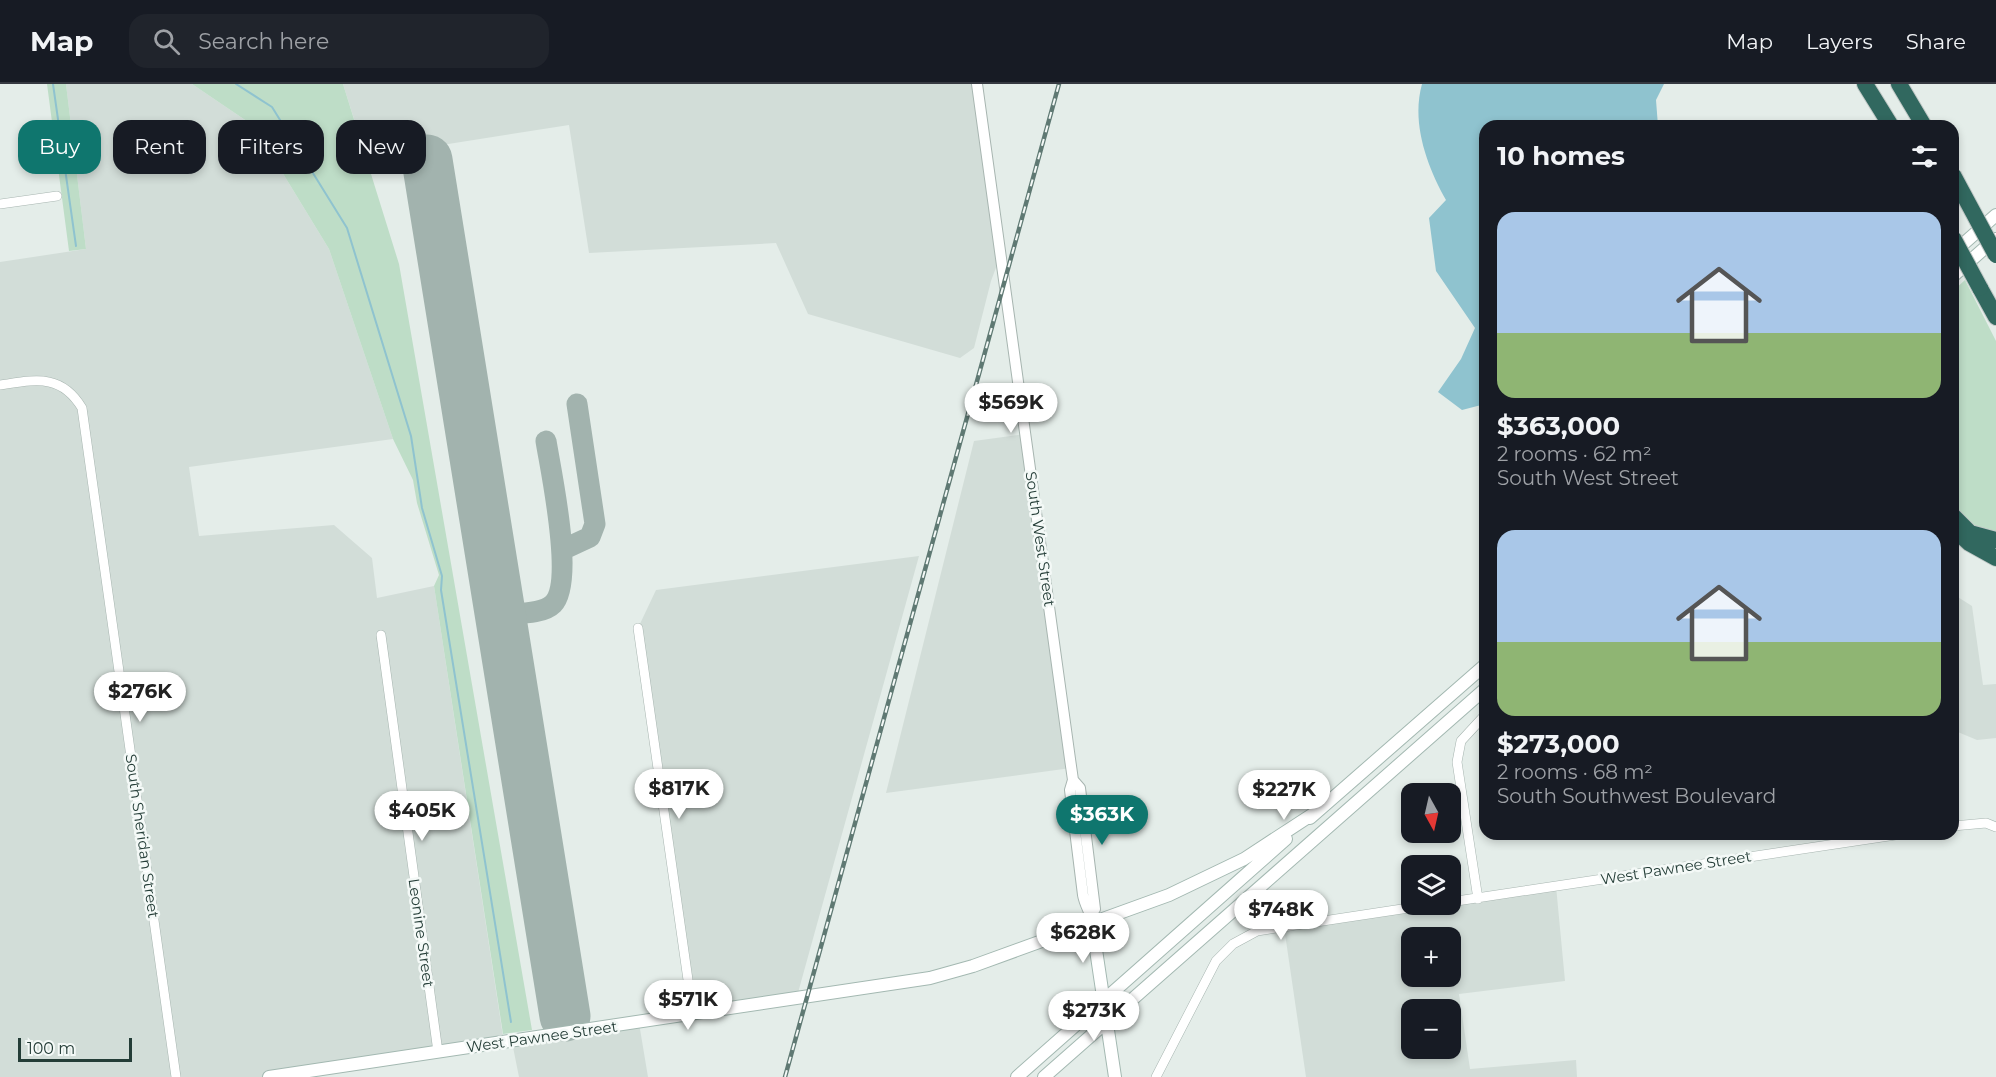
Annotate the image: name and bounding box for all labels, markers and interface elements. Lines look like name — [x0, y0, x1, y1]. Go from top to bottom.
search box — [129, 14, 549, 68]
text: Map — [30, 24, 93, 58]
icon: search — [150, 25, 183, 58]
text: Search here — [198, 28, 329, 55]
text: Map — [1726, 29, 1773, 54]
text: Layers — [1806, 29, 1873, 54]
text: Share — [1906, 29, 1966, 54]
chip: Buy — [18, 120, 101, 174]
chip: Rent — [113, 120, 206, 174]
chip: Filters — [218, 120, 324, 174]
chip: New — [336, 120, 426, 174]
text: 10 homes — [1497, 140, 1625, 172]
icon: filters — [1908, 140, 1941, 173]
icon: home — [1665, 251, 1773, 359]
pin: $569K — [969, 383, 1053, 434]
text: $569K — [979, 390, 1043, 414]
text: $363,000 — [1497, 410, 1620, 442]
text: 2 rooms · 62 m² — [1497, 442, 1652, 466]
text: South West Street — [1497, 466, 1679, 490]
street label: South West Street — [1022, 470, 1059, 608]
icon: home — [1665, 569, 1773, 677]
pin: $276K — [98, 672, 182, 723]
text: $276K — [108, 679, 172, 703]
text: $273,000 — [1497, 728, 1620, 760]
street label: South Sheridan Street — [122, 753, 163, 919]
text: 2 rooms · 68 m² — [1497, 760, 1653, 784]
pin: $817K — [637, 769, 721, 820]
pin: $227K — [1242, 770, 1326, 821]
text: $817K — [649, 776, 710, 800]
text: $227K — [1252, 777, 1316, 801]
north arrow — [1401, 783, 1461, 843]
map controls — [1401, 783, 1461, 1059]
text: South Southwest Boulevard — [1497, 784, 1776, 808]
pin: $405K — [380, 791, 464, 842]
pin: $363K — [1060, 795, 1144, 846]
text: $405K — [388, 798, 456, 822]
text: $363K — [1070, 802, 1134, 826]
street label: West Pawnee Street — [1599, 846, 1753, 889]
button: layers — [1401, 855, 1461, 915]
street label: Leonine Street — [404, 877, 439, 989]
pin: $748K — [1239, 890, 1323, 941]
text: $748K — [1248, 897, 1314, 921]
pin: $628K — [1041, 913, 1125, 964]
text: $628K — [1050, 920, 1116, 944]
button: + — [1401, 927, 1461, 987]
pin: $571K — [646, 980, 730, 1031]
text: $571K — [658, 987, 718, 1011]
pin: $273K — [1052, 991, 1136, 1042]
text: $273K — [1062, 998, 1126, 1022]
button: − — [1401, 999, 1461, 1059]
street label: West Pawnee Street — [465, 1017, 619, 1057]
scale bar — [18, 1035, 132, 1062]
text: 100 m — [27, 1039, 75, 1058]

